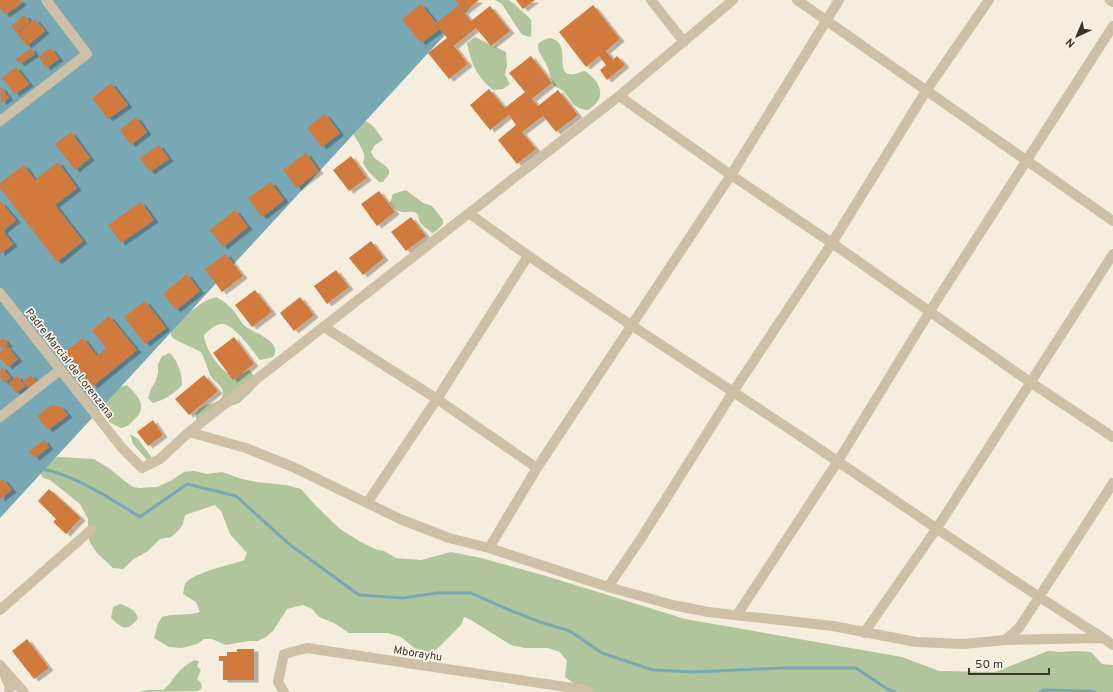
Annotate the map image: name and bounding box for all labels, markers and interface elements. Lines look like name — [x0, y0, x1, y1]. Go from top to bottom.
north arrow — [1057, 16, 1097, 56]
text: N — [1063, 35, 1078, 50]
street label: Padre Marcial de Lorenzana — [22, 306, 117, 422]
street label: Mborayhu — [392, 643, 443, 665]
scale bar — [969, 650, 1049, 676]
text: 50 m — [975, 657, 1003, 673]

